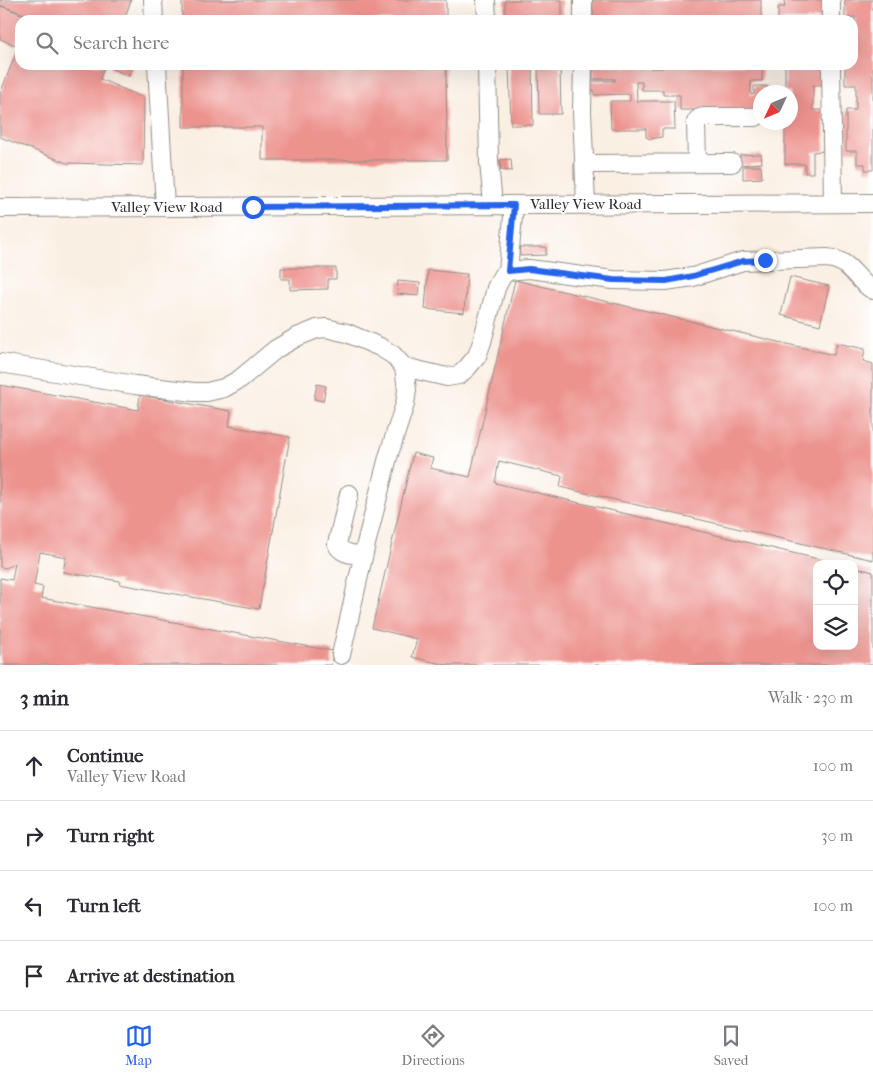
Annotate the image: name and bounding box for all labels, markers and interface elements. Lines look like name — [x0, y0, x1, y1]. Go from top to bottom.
search box — [15, 15, 858, 70]
icon: search — [33, 29, 61, 57]
text: Search here — [73, 32, 169, 54]
north arrow — [753, 85, 798, 130]
street label: Valley View Road — [529, 195, 643, 213]
route start — [242, 196, 265, 219]
street label: Valley View Road — [110, 198, 224, 216]
route end — [754, 249, 777, 272]
map controls — [813, 560, 858, 650]
button: locate — [813, 560, 858, 605]
button: layers — [813, 605, 858, 650]
text: 3 min — [20, 686, 69, 710]
text: Walk · 230 m — [768, 688, 853, 707]
text: Continue — [67, 745, 143, 767]
icon: ahead — [20, 752, 48, 780]
text: 100 m — [813, 756, 853, 775]
text: Valley View Road — [67, 767, 186, 786]
icon: right — [20, 822, 48, 850]
text: Turn right — [67, 825, 154, 847]
text: 30 m — [821, 826, 853, 845]
icon: left — [20, 892, 48, 920]
text: Turn left — [67, 895, 141, 917]
text: 100 m — [813, 896, 853, 915]
icon: arrive — [20, 962, 48, 990]
text: Arrive at destination — [67, 965, 235, 987]
tab: Map — [125, 1022, 153, 1069]
tab: Directions — [402, 1022, 465, 1069]
tab: Saved — [714, 1022, 748, 1069]

